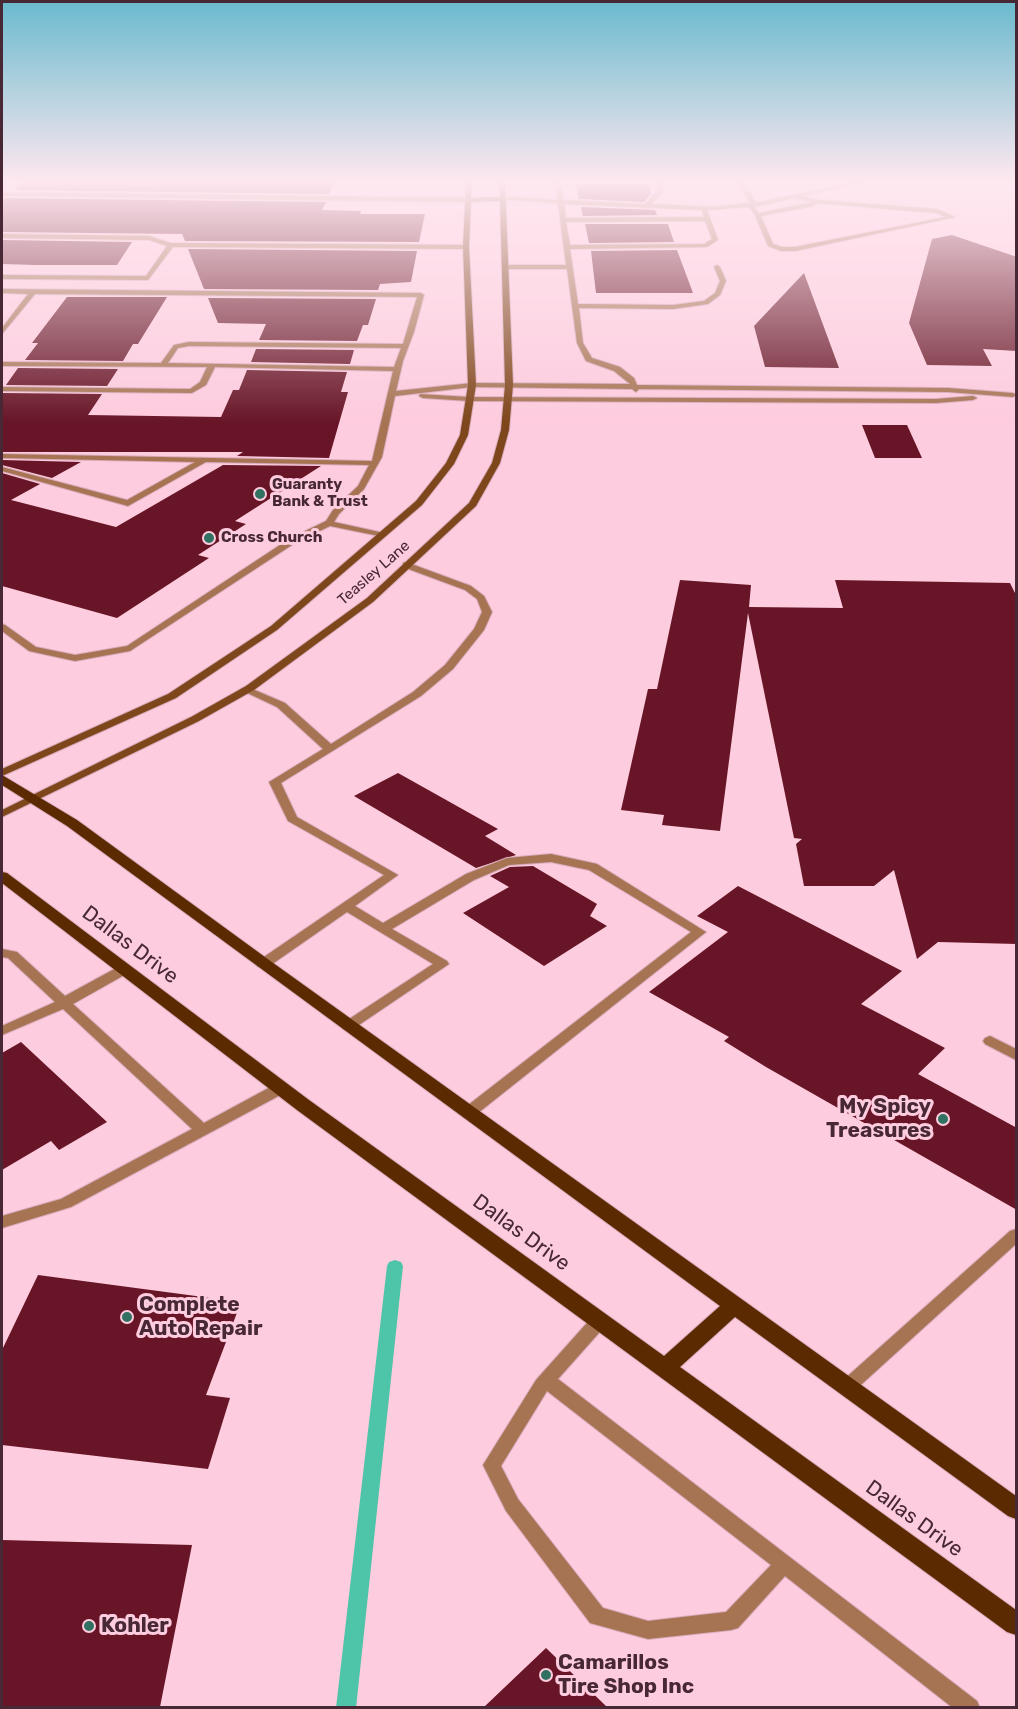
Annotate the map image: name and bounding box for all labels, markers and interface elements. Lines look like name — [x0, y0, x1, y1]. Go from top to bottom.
place label: Guaranty Bank & Trust — [272, 476, 368, 511]
marker: Guaranty Bank & Trust — [253, 487, 267, 501]
place label: Cross Church — [221, 529, 322, 547]
marker: Cross Church — [202, 531, 216, 545]
street label: Teasley Lane — [334, 537, 414, 609]
street label: Dallas Drive — [77, 901, 183, 989]
place label: My Spicy Treasures — [826, 1094, 931, 1144]
marker: My Spicy Treasures — [936, 1112, 950, 1126]
street label: Dallas Drive — [467, 1189, 575, 1277]
place label: Complete Auto Repair — [139, 1292, 263, 1342]
marker: Complete Auto Repair — [120, 1310, 134, 1324]
street label: Dallas Drive — [860, 1475, 968, 1563]
place label: Kohler — [101, 1613, 169, 1639]
marker: Kohler — [82, 1619, 96, 1633]
place label: Camarillos Tire Shop Inc — [558, 1650, 694, 1700]
marker: Camarillos Tire Shop Inc — [539, 1668, 553, 1682]

